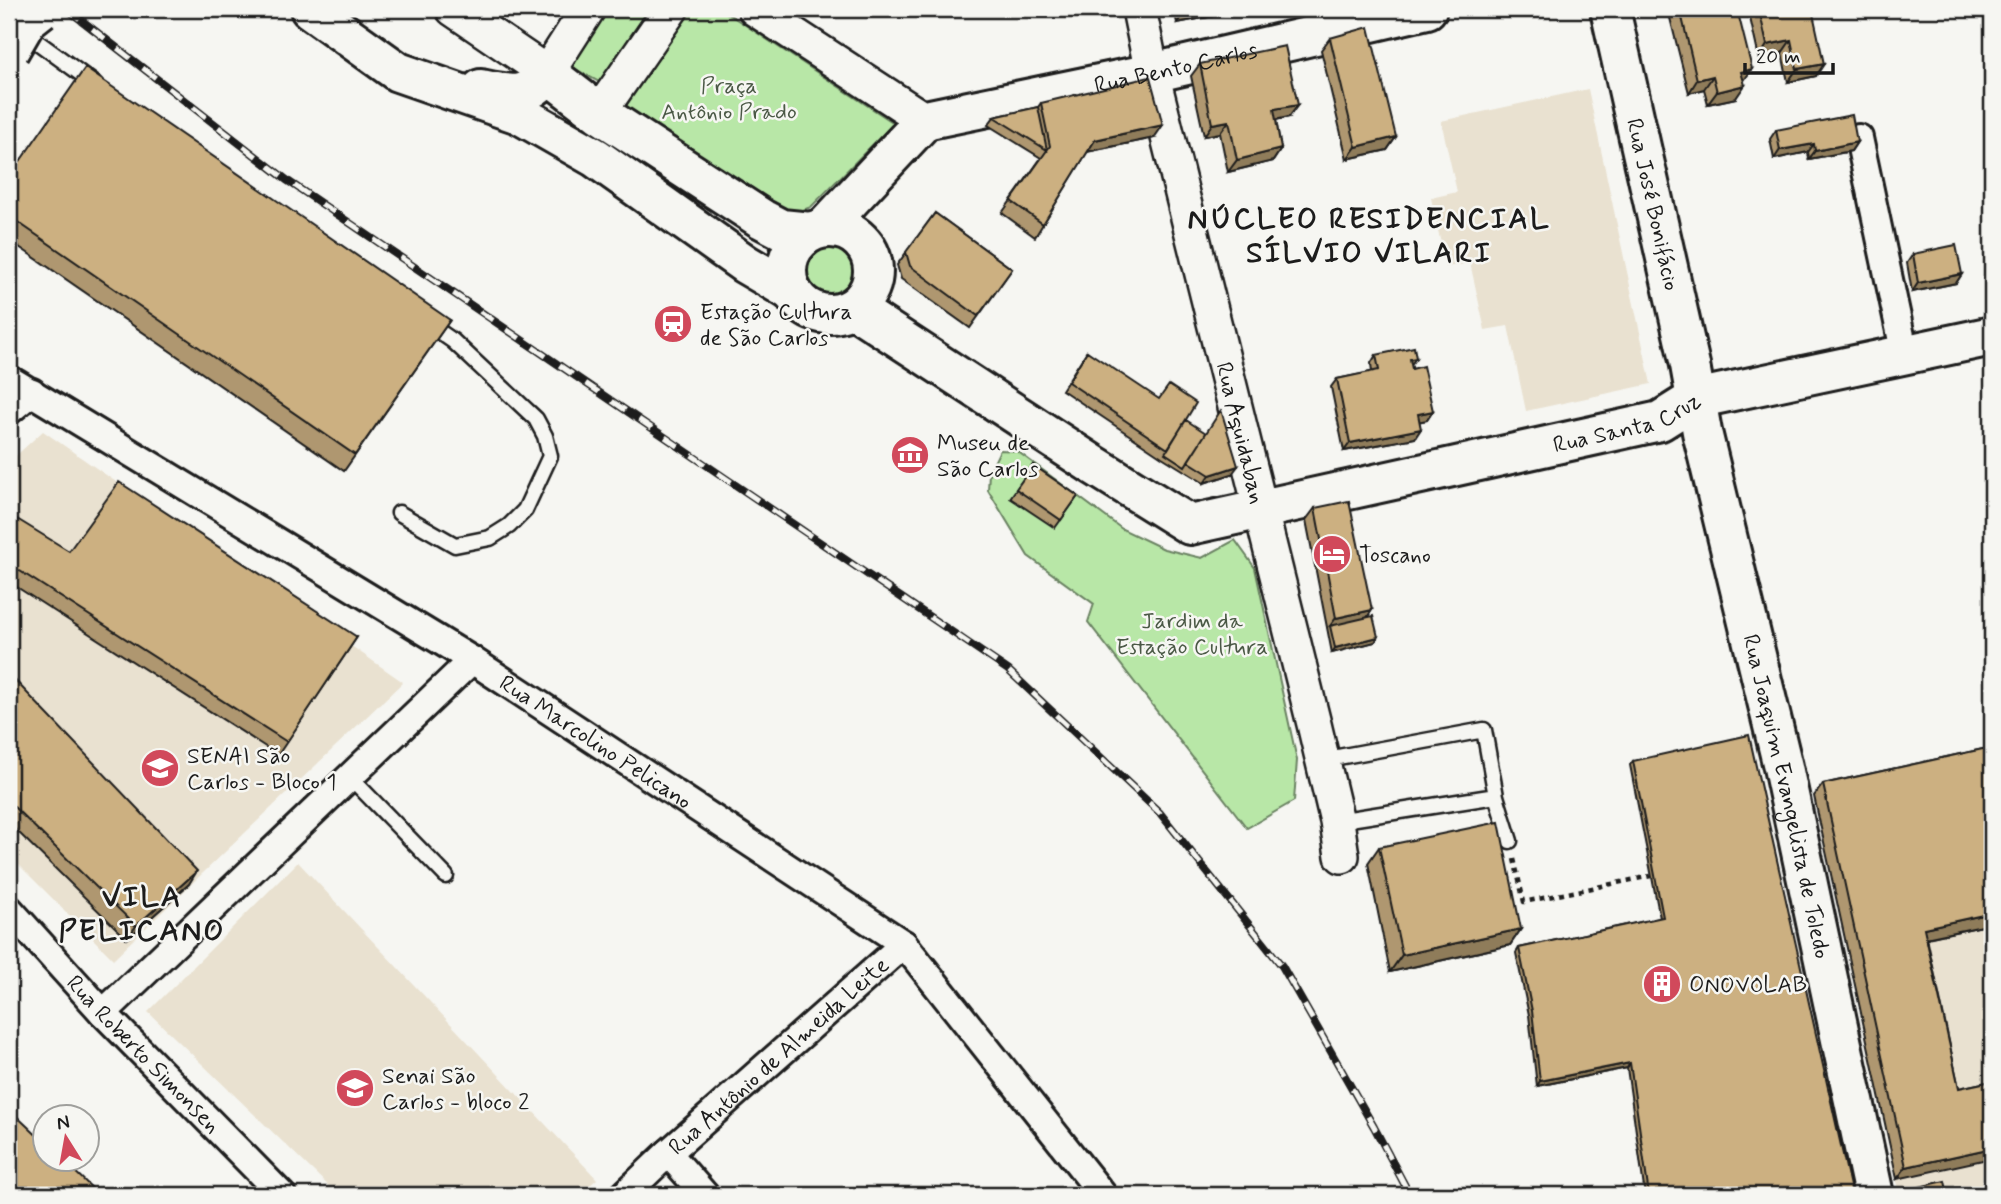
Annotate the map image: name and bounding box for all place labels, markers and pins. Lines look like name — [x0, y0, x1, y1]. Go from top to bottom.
place label: Estação Cultura de São Carlos — [700, 298, 852, 354]
station icon: Estação Cultura de São Carlos — [652, 303, 694, 345]
place label: Museu de São Carlos — [937, 429, 1038, 485]
museum icon: Museu de São Carlos — [889, 434, 931, 476]
hotel icon: Toscano — [1311, 533, 1353, 575]
place label: Toscano — [1359, 541, 1431, 571]
place label: SENAI São Carlos - Bloco 1 — [187, 742, 336, 798]
school or university icon: SENAI São Carlos - Bloco 1 — [139, 747, 181, 789]
building icon: ONOVOLAB — [1641, 963, 1683, 1005]
place label: ONOVOLAB — [1689, 971, 1807, 1001]
place label: Senai São Carlos - bloco 2 — [382, 1062, 529, 1118]
school or university icon: Senai São Carlos - bloco 2 — [334, 1067, 376, 1109]

